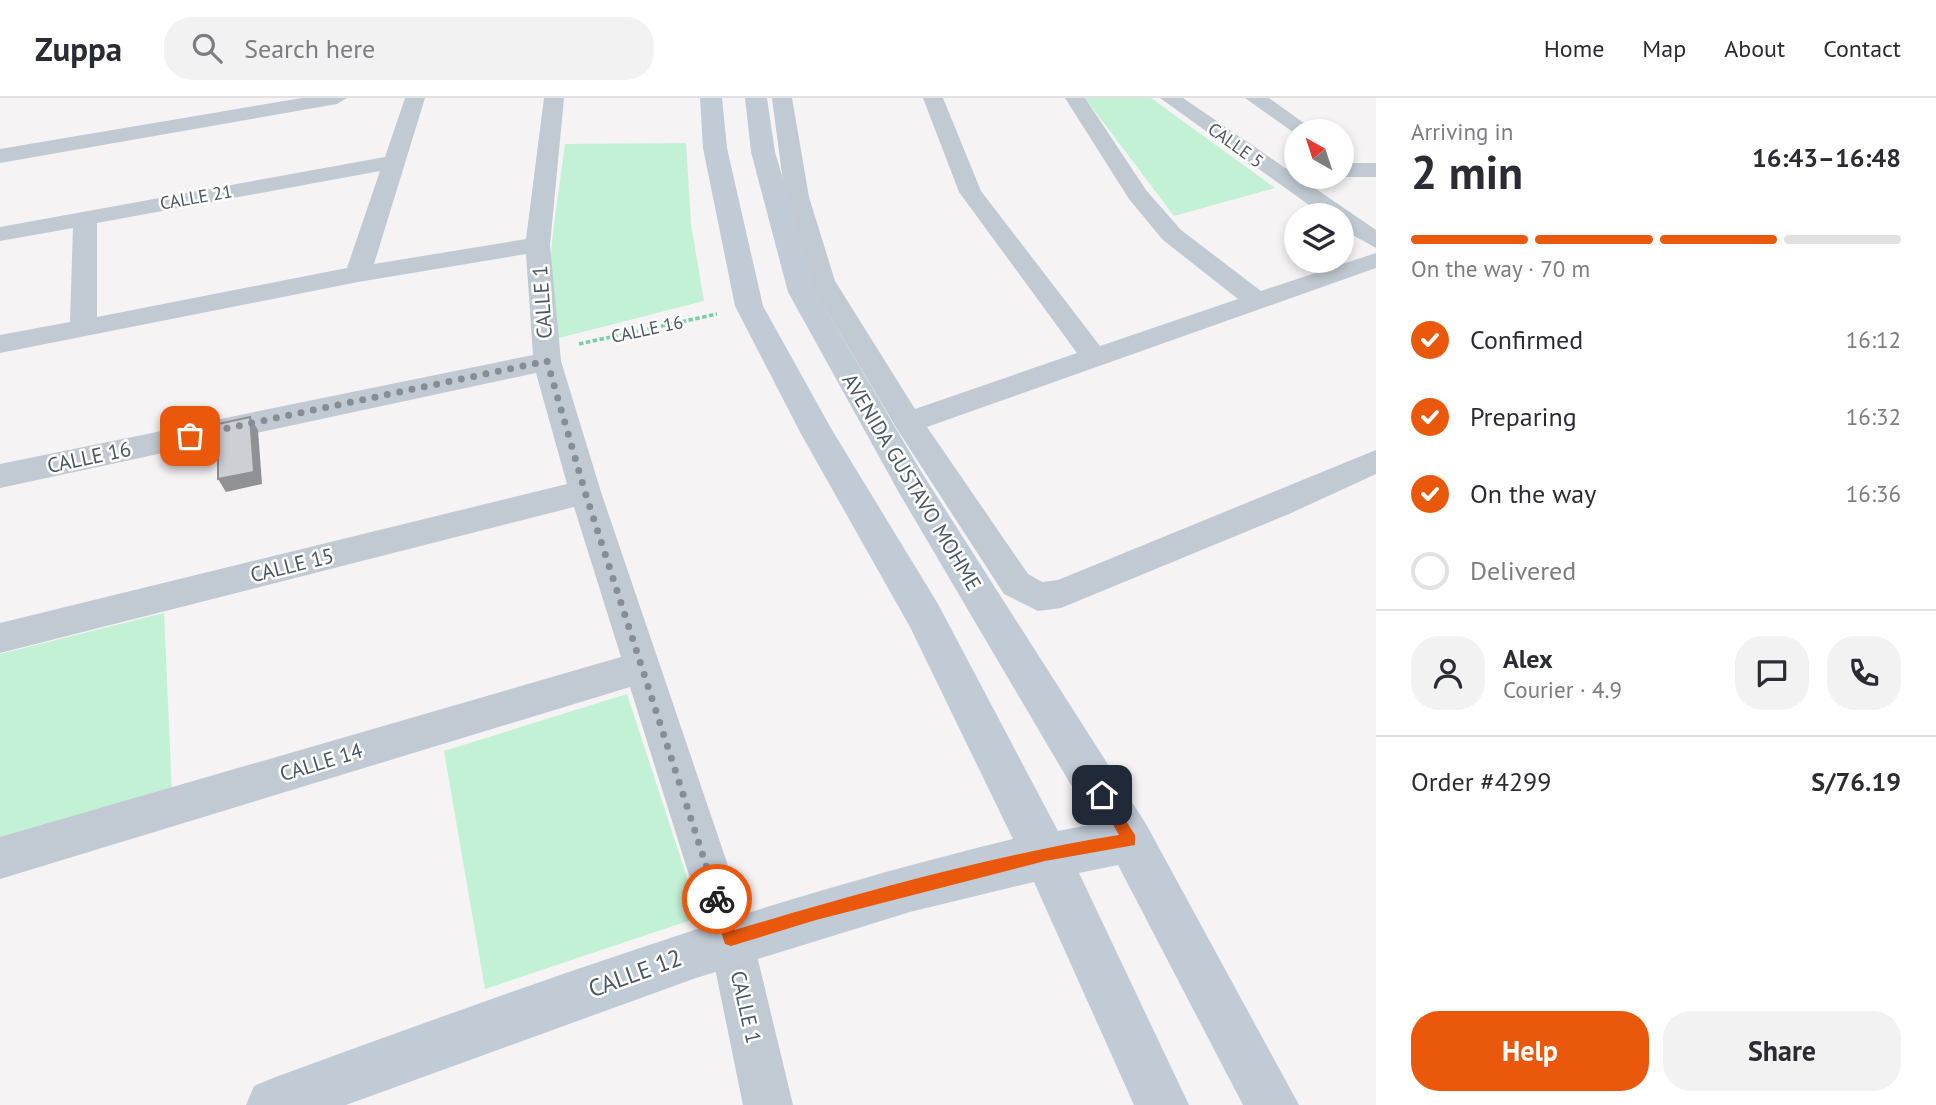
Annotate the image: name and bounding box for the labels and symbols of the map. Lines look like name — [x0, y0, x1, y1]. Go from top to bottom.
street label: CALLE 5 — [1204, 117, 1268, 173]
north arrow — [1284, 119, 1354, 189]
street label: CALLE 21 — [158, 179, 234, 215]
street label: CALLE 1 — [526, 264, 558, 340]
street label: CALLE 16 — [609, 310, 685, 348]
street label: AVENIDA GUSTAVO MOHME — [836, 368, 988, 596]
pin — [160, 406, 220, 466]
street label: CALLE 16 — [45, 435, 133, 479]
street label: CALLE 15 — [247, 542, 337, 588]
street label: CALLE 14 — [276, 737, 366, 787]
pin — [1072, 765, 1132, 825]
courier — [682, 864, 752, 934]
street label: CALLE 12 — [584, 942, 686, 1004]
street label: CALLE 1 — [725, 968, 767, 1046]

